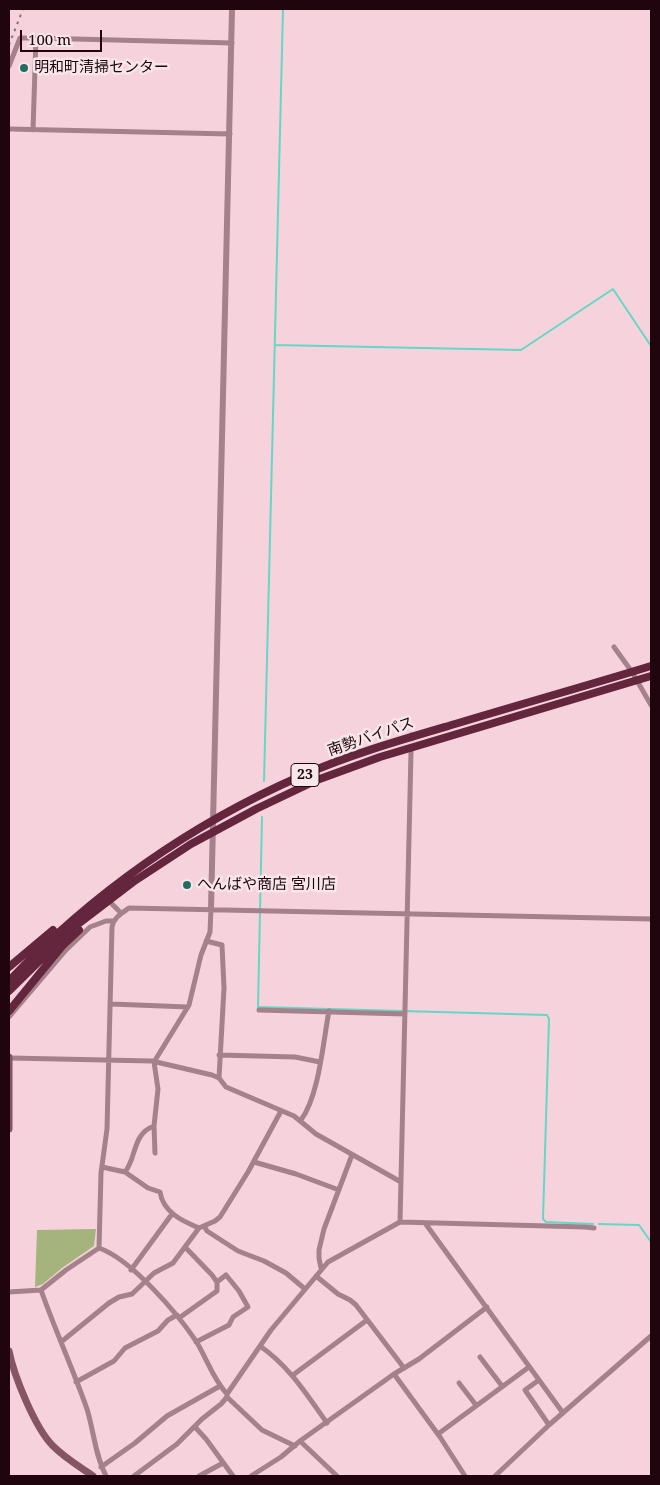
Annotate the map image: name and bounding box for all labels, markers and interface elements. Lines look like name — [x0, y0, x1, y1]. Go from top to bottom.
scale bar — [22, 20, 105, 52]
text: 100 m — [28, 29, 71, 49]
place label: 明和町清掃センター — [34, 59, 169, 77]
marker: 明和町清掃センター — [18, 62, 30, 74]
street label: 南勢バイパス — [326, 714, 416, 760]
road number: 23 — [291, 764, 319, 786]
place label: へんばや商店 宮川店 — [197, 876, 336, 894]
marker: へんばや商店 宮川店 — [181, 879, 193, 891]

